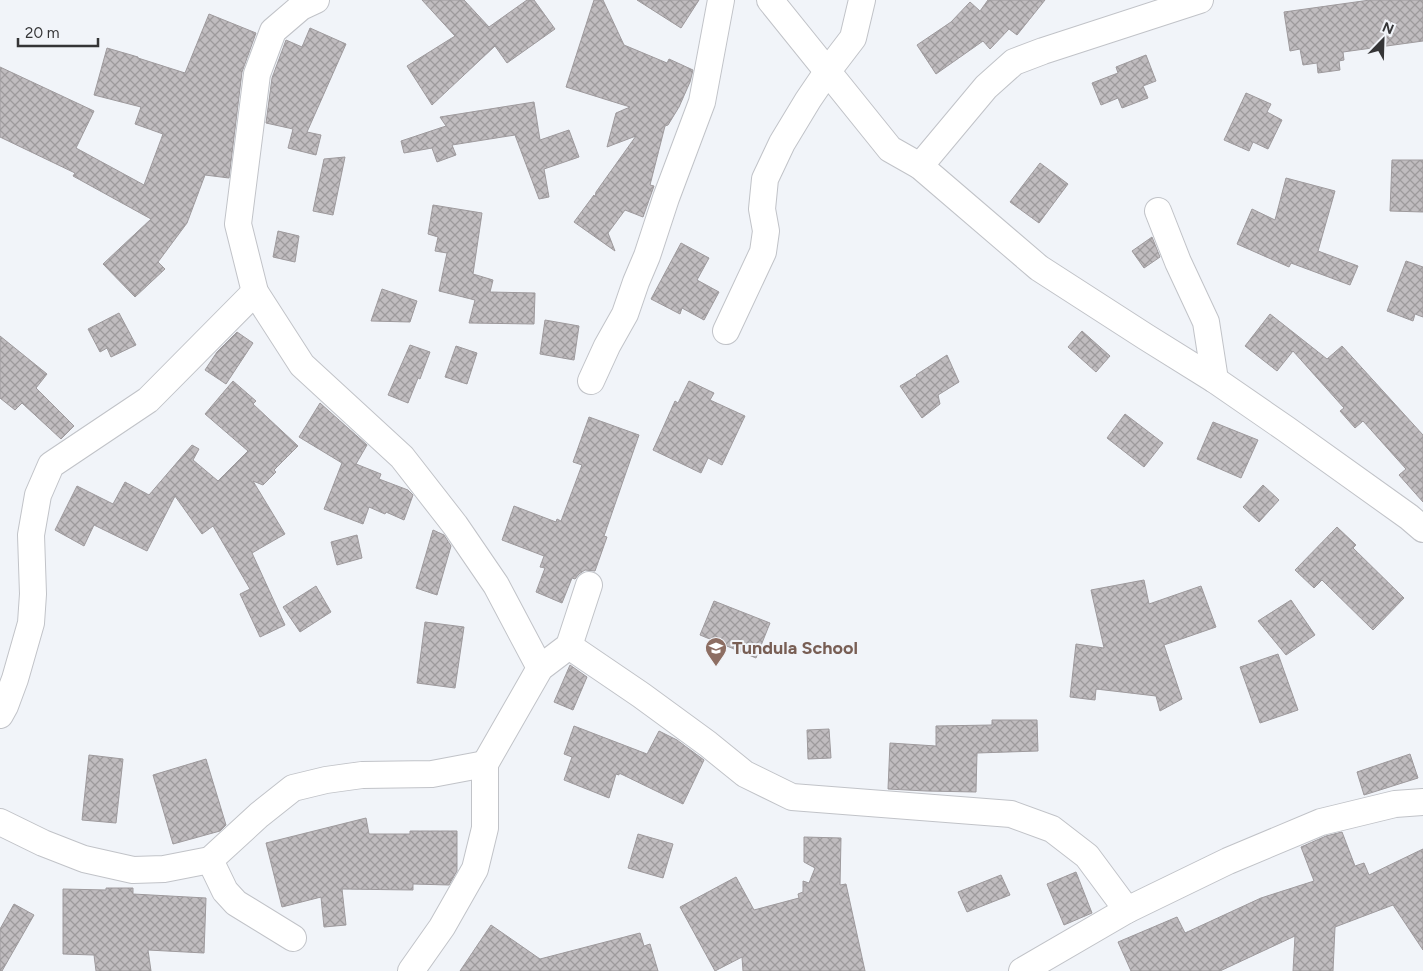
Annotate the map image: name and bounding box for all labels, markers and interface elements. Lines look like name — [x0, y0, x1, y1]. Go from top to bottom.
scale bar — [18, 15, 98, 47]
north arrow — [1358, 15, 1408, 65]
text: N — [1380, 19, 1396, 38]
text: 20 m — [25, 24, 59, 42]
school or university icon: Tundula School — [704, 636, 728, 667]
place label: Tundula School — [732, 637, 858, 659]

